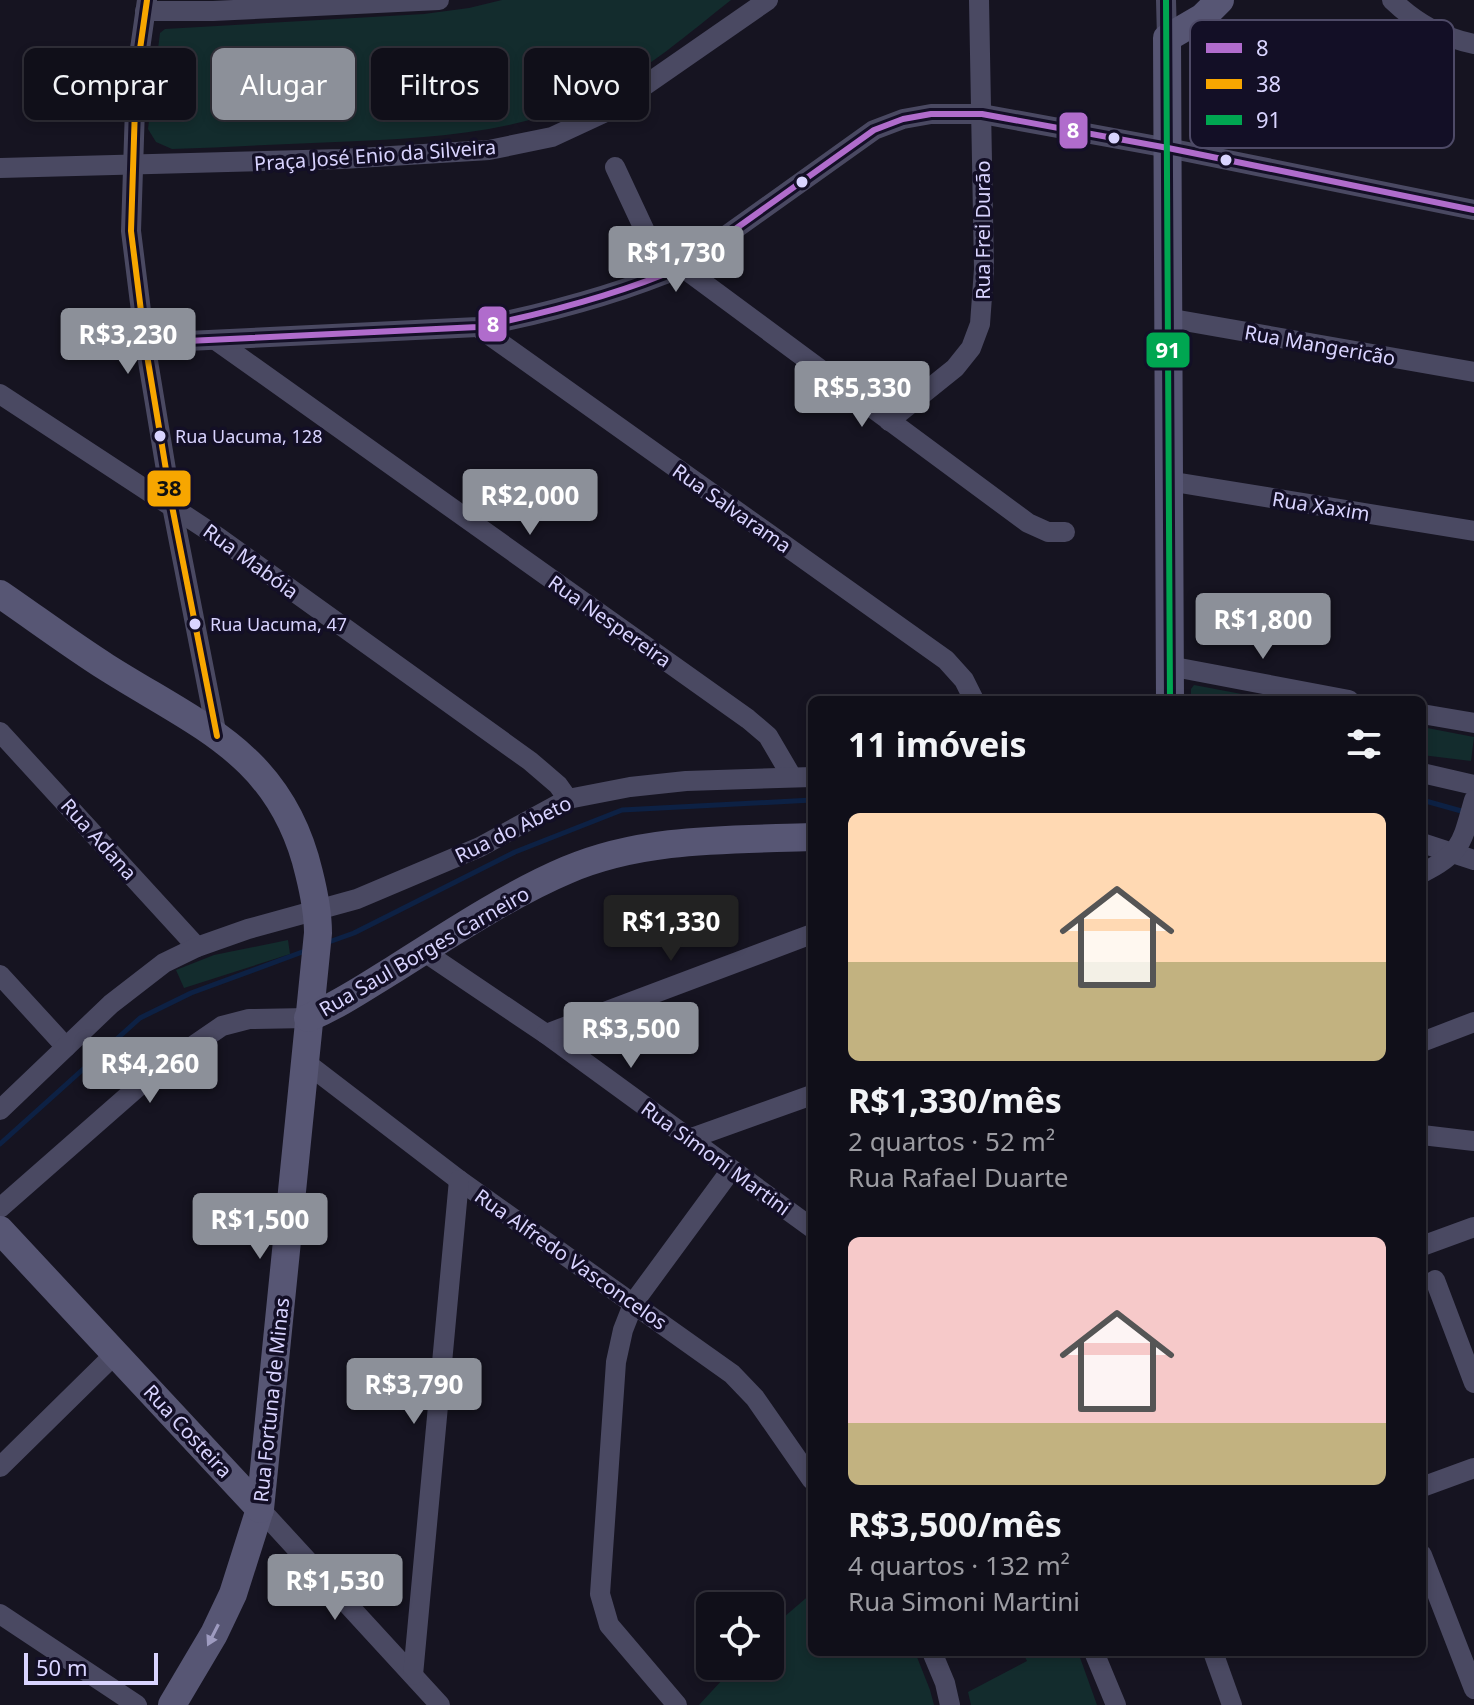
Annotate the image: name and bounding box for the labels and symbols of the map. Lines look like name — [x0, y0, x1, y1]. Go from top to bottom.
legend — [1190, 20, 1454, 148]
text: 8 — [1256, 32, 1269, 62]
text: 38 — [1256, 68, 1281, 98]
text: 91 — [1256, 104, 1281, 134]
line badge: 8 — [1058, 111, 1089, 150]
text: 8 — [1067, 114, 1079, 144]
unlabelled marker — [1106, 130, 1122, 146]
street label: Praça José Enio da Silveira — [253, 133, 497, 177]
unlabelled marker — [1218, 152, 1234, 168]
street label: Rua Frei Durão — [969, 160, 996, 300]
unlabelled marker — [794, 174, 810, 190]
pin: R$1,730 — [602, 226, 750, 294]
line badge: 8 — [477, 305, 508, 343]
pin: R$3,230 — [54, 308, 202, 376]
text: 8 — [487, 308, 499, 338]
street label: Rua Mangericão — [1242, 318, 1398, 372]
line badge: 91 — [1145, 331, 1191, 369]
text: 91 — [1155, 334, 1181, 364]
pin: R$5,330 — [788, 361, 936, 429]
place label: Rua Uacuma, 128 — [175, 424, 322, 448]
marker: Rua Uacuma, 128 — [152, 428, 168, 444]
street label: Rua Salvarama — [667, 457, 797, 559]
line badge: 38 — [146, 469, 192, 508]
pin: R$2,000 — [456, 469, 604, 537]
text: 38 — [156, 472, 182, 502]
street label: Rua Xaxim — [1270, 485, 1372, 527]
street label: Rua Mabóia — [198, 517, 304, 605]
street label: Rua Nespereira — [543, 569, 677, 673]
pin: R$1,800 — [1189, 593, 1337, 661]
place label: Rua Uacuma, 47 — [210, 612, 347, 636]
marker: Rua Uacuma, 47 — [187, 616, 203, 632]
street label: Rua do Abeto — [450, 789, 576, 869]
street label: Rua Adana — [55, 792, 143, 886]
street label: Rua Saul Borges Carneiro — [314, 880, 534, 1022]
pin: R$1,330 — [597, 895, 745, 963]
pin: R$3,500 — [557, 1002, 705, 1070]
pin: R$4,260 — [76, 1037, 224, 1105]
street label: Rua Simoni Martini — [636, 1095, 796, 1221]
street label: Rua Alfredo Vasconcelos — [469, 1182, 673, 1336]
pin: R$1,500 — [186, 1193, 334, 1261]
street label: Rua Fortuna de Minas — [247, 1296, 295, 1504]
pin: R$3,790 — [340, 1358, 488, 1426]
street label: Rua Costeira — [138, 1379, 238, 1483]
pin: R$1,530 — [261, 1554, 409, 1622]
one-way arrow — [207, 1623, 220, 1646]
scale bar — [24, 1649, 158, 1685]

